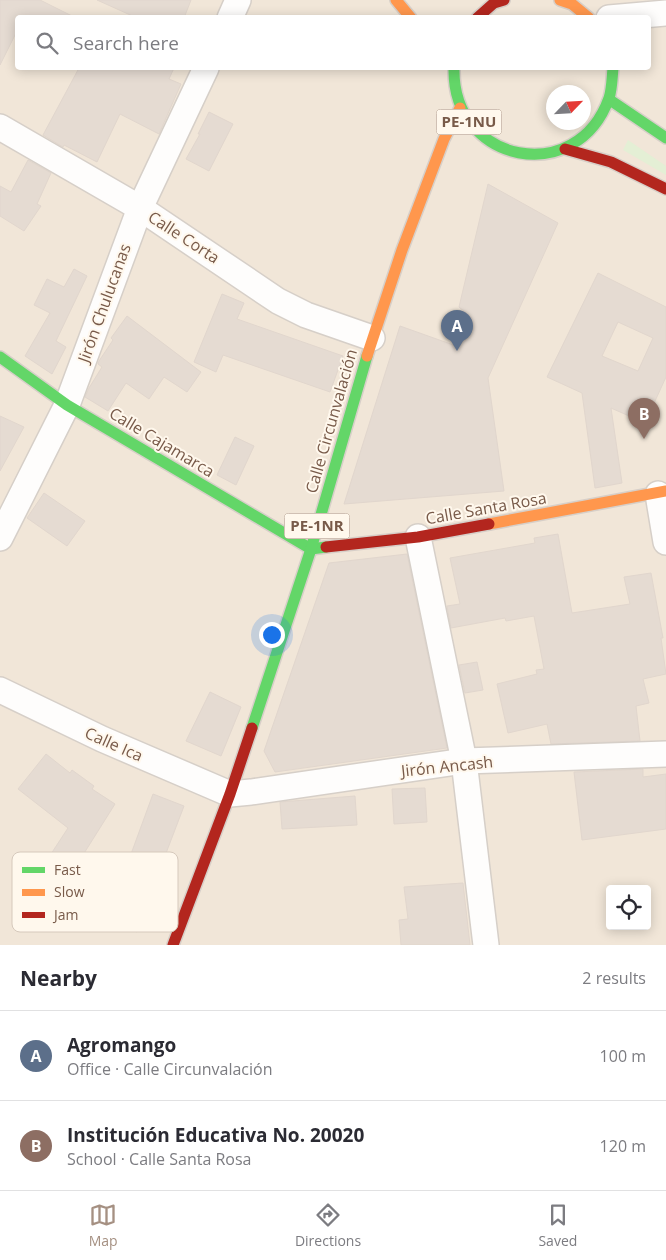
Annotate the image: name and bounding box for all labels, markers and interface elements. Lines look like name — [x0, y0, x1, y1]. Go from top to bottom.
search box — [15, 15, 651, 70]
icon: search — [33, 29, 61, 57]
text: Search here — [73, 30, 179, 56]
north arrow — [546, 85, 591, 130]
road number: PE-1NU — [436, 110, 502, 134]
street label: Calle Corta — [144, 206, 224, 268]
street label: Jirón Chulucanas — [72, 241, 136, 367]
pin: A — [441, 310, 473, 351]
street label: Calle Circunvalación — [300, 346, 362, 496]
pin: B — [628, 398, 660, 439]
street label: Calle Cajamarca — [105, 402, 219, 482]
street label: Calle Santa Rosa — [424, 487, 548, 529]
road number: PE-1NR — [284, 514, 350, 538]
your location — [259, 622, 285, 648]
street label: Calle Ica — [82, 722, 146, 766]
street label: Jirón Ancash — [398, 750, 494, 782]
legend — [12, 852, 178, 932]
text: Fast — [54, 860, 81, 879]
text: Slow — [54, 882, 85, 901]
map controls — [606, 885, 651, 930]
button: locate — [606, 885, 651, 930]
text: Jam — [52, 905, 79, 924]
text: Nearby — [20, 964, 97, 992]
text: 2 results — [582, 967, 646, 989]
text: Agromango — [67, 1032, 176, 1058]
text: A — [30, 1045, 42, 1067]
text: 100 m — [600, 1045, 646, 1067]
text: Office · Calle Circunvalación — [67, 1058, 273, 1080]
text: Institución Educativa No. 20020 — [67, 1122, 364, 1148]
text: B — [31, 1135, 41, 1157]
text: 120 m — [600, 1135, 646, 1157]
text: School · Calle Santa Rosa — [67, 1148, 251, 1170]
tab: Map — [89, 1201, 118, 1250]
tab: Directions — [295, 1201, 361, 1250]
tab: Saved — [538, 1201, 577, 1250]

